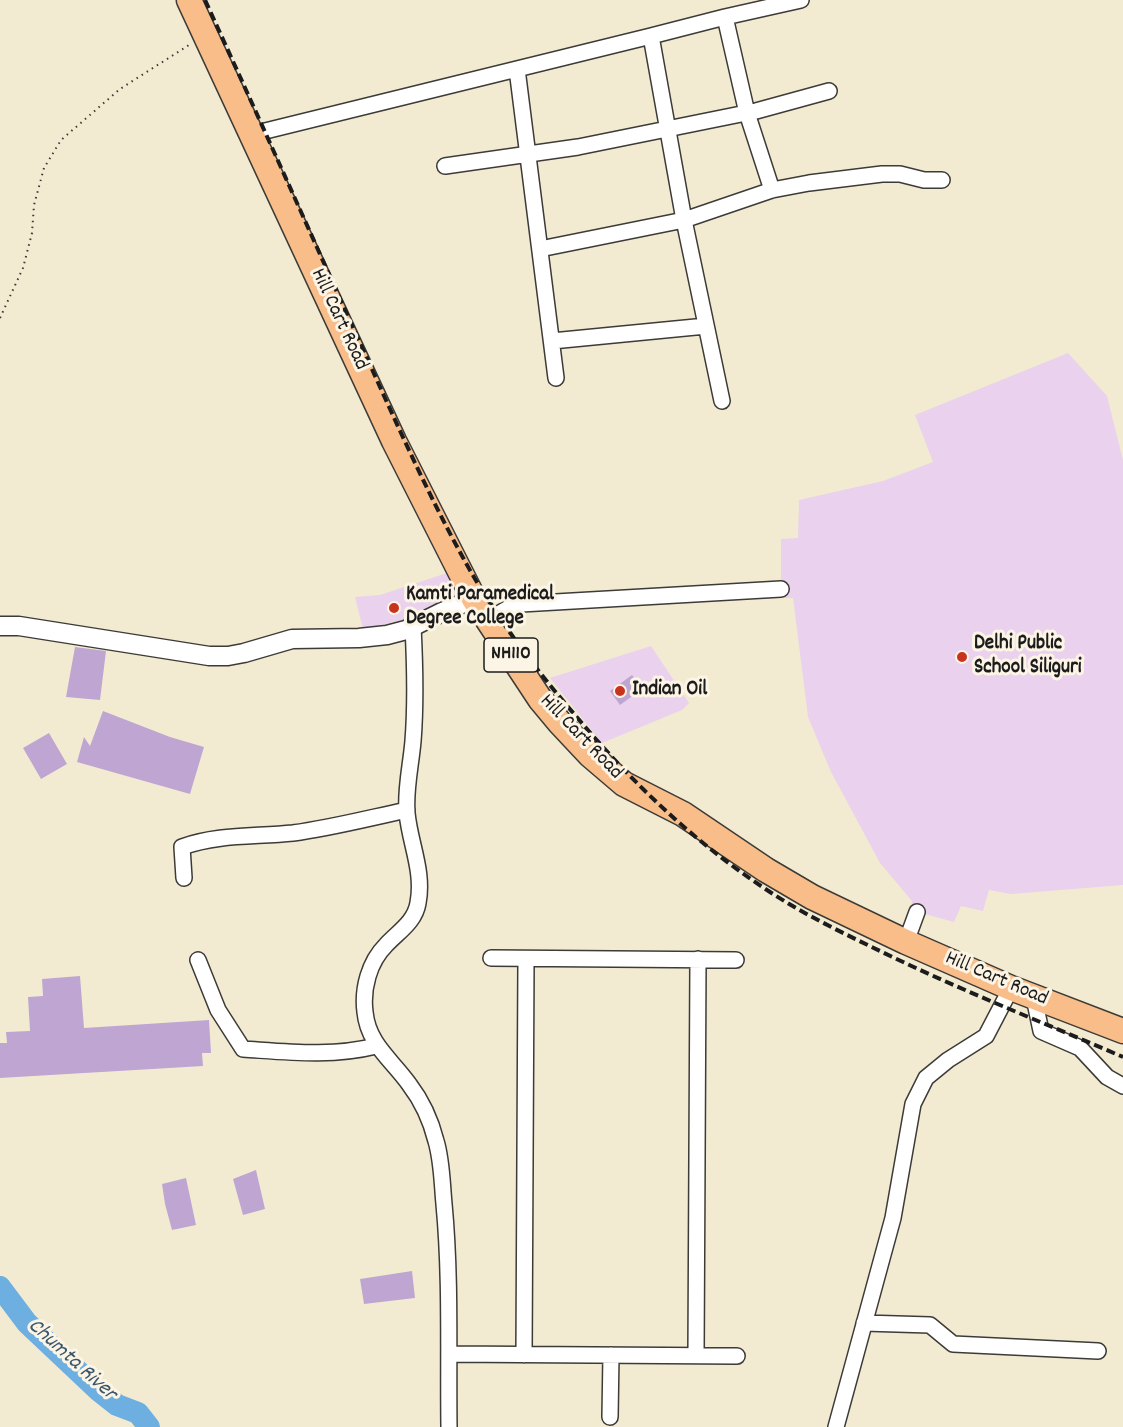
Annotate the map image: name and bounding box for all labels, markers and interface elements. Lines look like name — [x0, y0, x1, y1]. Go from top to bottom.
street label: Hill Cart Road — [303, 265, 373, 375]
place label: Kamti Paramedical Degree College — [406, 583, 554, 633]
marker: Kamti Paramedical Degree College — [387, 601, 401, 615]
place label: Delhi Public School Siliguri — [974, 632, 1082, 682]
road number: NH110 — [484, 638, 538, 672]
marker: Delhi Public School Siliguri — [955, 650, 969, 664]
place label: Indian Oil — [632, 678, 707, 704]
marker: Indian Oil — [613, 684, 627, 698]
street label: Hill Cart Road — [533, 690, 627, 786]
street label: Hill Cart Road — [941, 947, 1051, 1013]
water label: Chumta River — [21, 1314, 121, 1408]

